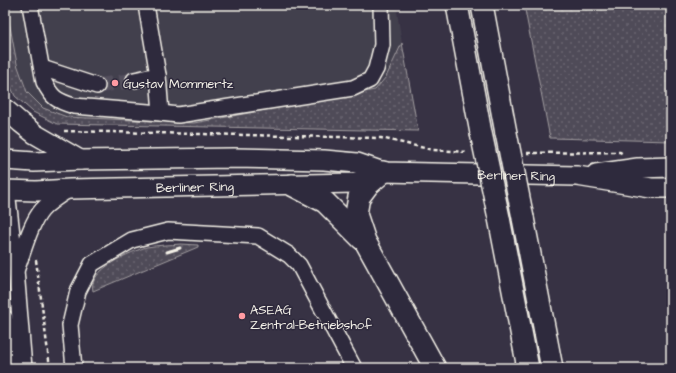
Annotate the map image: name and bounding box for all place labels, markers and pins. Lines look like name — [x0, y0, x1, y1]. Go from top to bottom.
place label: Gustav Mommertz — [123, 75, 234, 93]
marker: Gustav Mommertz — [110, 78, 120, 88]
place label: ASEAG Zentral-Betriebshof — [250, 301, 372, 334]
marker: ASEAG Zentral-Betriebshof — [237, 311, 247, 321]

